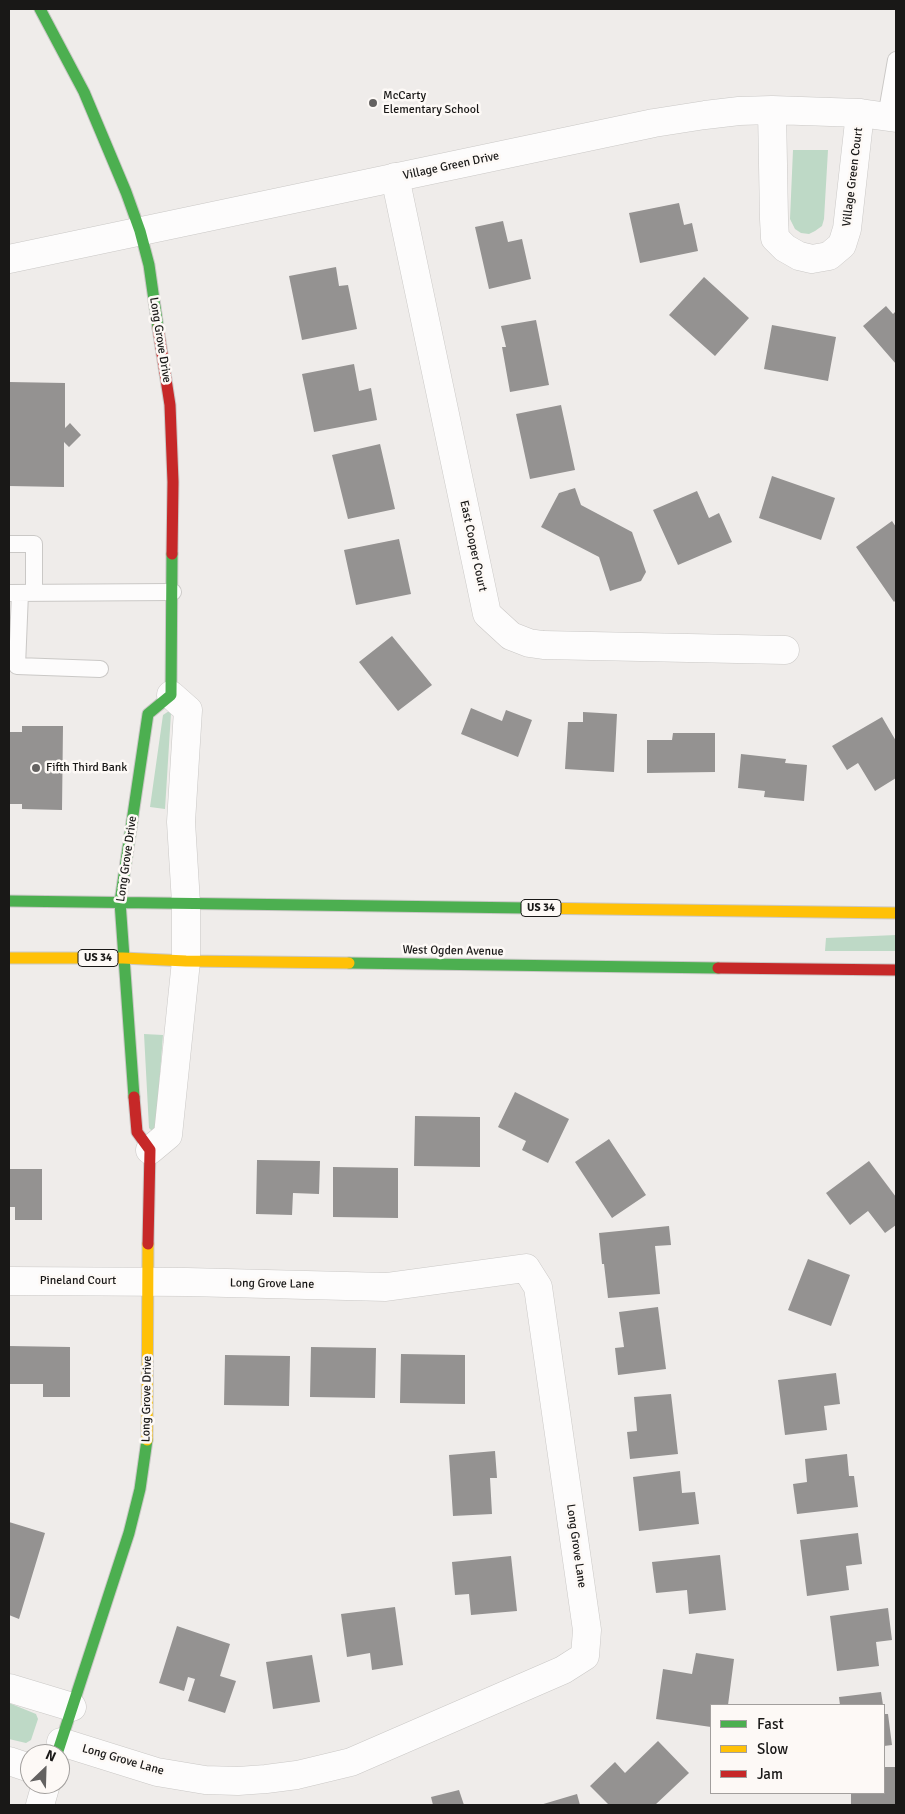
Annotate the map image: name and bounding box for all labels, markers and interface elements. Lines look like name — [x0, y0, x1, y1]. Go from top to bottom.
place label: McCarty Elementary School — [383, 89, 479, 117]
marker: McCarty Elementary School — [367, 97, 379, 109]
street label: Village Green Court — [840, 126, 866, 228]
street label: Village Green Drive — [402, 149, 500, 183]
street label: Long Grove Drive — [146, 296, 174, 384]
street label: East Cooper Court — [456, 499, 490, 593]
place label: Fifth Third Bank — [46, 761, 127, 775]
marker: Fifth Third Bank — [30, 762, 42, 774]
street label: Long Grove Drive — [114, 815, 140, 903]
road number: US 34 — [521, 900, 561, 916]
street label: West Ogden Avenue — [402, 943, 504, 959]
road number: US 34 — [78, 950, 118, 966]
street label: Pineland Court — [40, 1274, 116, 1288]
street label: Long Grove Lane — [230, 1276, 314, 1292]
street label: Long Grove Drive — [139, 1356, 155, 1442]
street label: Long Grove Lane — [563, 1503, 589, 1589]
legend — [710, 1704, 885, 1794]
text: Fast — [757, 1715, 784, 1733]
text: Slow — [757, 1740, 788, 1758]
street label: Long Grove Lane — [80, 1741, 166, 1779]
north arrow — [20, 1744, 70, 1794]
text: N — [43, 1746, 59, 1766]
text: Jam — [757, 1765, 783, 1783]

